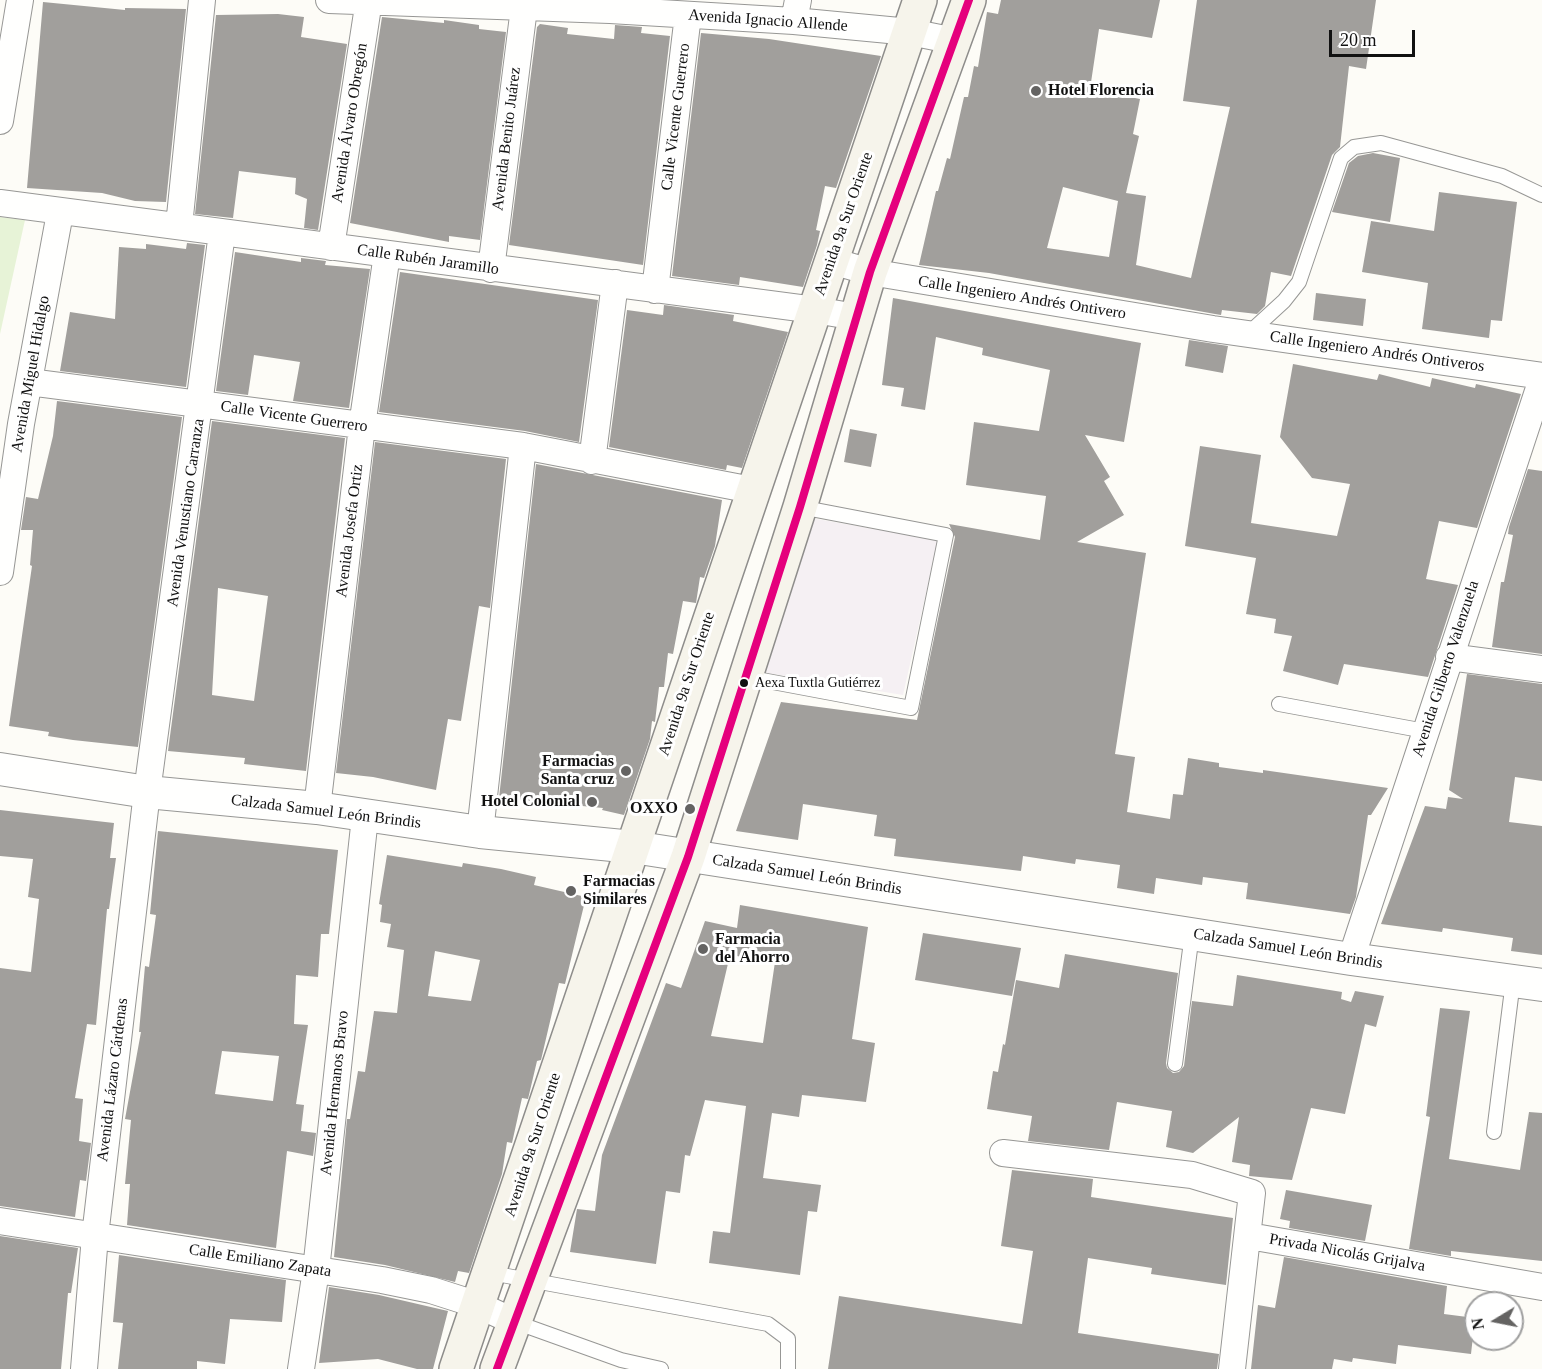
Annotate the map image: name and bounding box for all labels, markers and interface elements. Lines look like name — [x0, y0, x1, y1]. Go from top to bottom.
street label: Avenida Ignacio Allende — [688, 6, 848, 36]
scale bar — [1332, 18, 1418, 56]
text: 20 m — [1340, 30, 1377, 50]
street label: Avenida Álvaro Obregón — [328, 42, 372, 204]
street label: Calle Vicente Guerrero — [657, 42, 695, 192]
street label: Avenida Benito Juárez — [489, 66, 525, 212]
place label: Hotel Florencia — [1048, 81, 1154, 101]
marker: Hotel Florencia — [1029, 84, 1043, 98]
street label: Avenida 9a Sur Oriente — [810, 150, 878, 298]
street label: Calle Rubén Jaramillo — [356, 241, 500, 279]
street label: Calle Ingeniero Andrés Ontivero — [917, 272, 1127, 324]
street label: Avenida Miguel Hidalgo — [8, 294, 54, 454]
street label: Calle Ingeniero Andrés Ontiveros — [1269, 327, 1485, 377]
street label: Calle Vicente Guerrero — [219, 397, 369, 437]
street label: Avenida Venustiano Carranza — [163, 418, 209, 608]
street label: Avenida Josefa Ortiz — [332, 463, 368, 599]
street label: Avenida Gilberto Valenzuela — [1408, 578, 1484, 760]
street label: Avenida 9a Sur Oriente — [655, 610, 719, 758]
place label: Aexa Tuxtla Gutiérrez — [755, 675, 880, 691]
marker: Aexa Tuxtla Gutiérrez — [738, 677, 750, 689]
place label: Farmacias Santa cruz — [541, 752, 614, 790]
marker: Farmacias Santa cruz — [619, 764, 633, 778]
street label: Calzada Samuel León Brindis — [230, 791, 422, 833]
place label: Hotel Colonial — [481, 792, 580, 812]
marker: Hotel Colonial — [585, 795, 599, 809]
place label: OXXO — [630, 799, 678, 819]
marker: OXXO — [683, 802, 697, 816]
street label: Calzada Samuel León Brindis — [711, 851, 903, 899]
place label: Farmacias Similares — [583, 872, 655, 910]
marker: Farmacias Similares — [564, 884, 578, 898]
street label: Calzada Samuel León Brindis — [1192, 925, 1384, 973]
place label: Farmacia del Ahorro — [715, 930, 790, 968]
marker: Farmacia del Ahorro — [696, 942, 710, 956]
street label: Avenida Lázaro Cárdenas — [93, 997, 133, 1163]
street label: Avenida Hermanos Bravo — [317, 1010, 353, 1176]
street label: Avenida 9a Sur Oriente — [501, 1071, 565, 1219]
street label: Privada Nicolás Grijalva — [1267, 1230, 1427, 1276]
street label: Calle Emiliano Zapata — [187, 1240, 333, 1282]
north arrow — [1464, 1291, 1524, 1351]
text: N — [1468, 1317, 1487, 1331]

